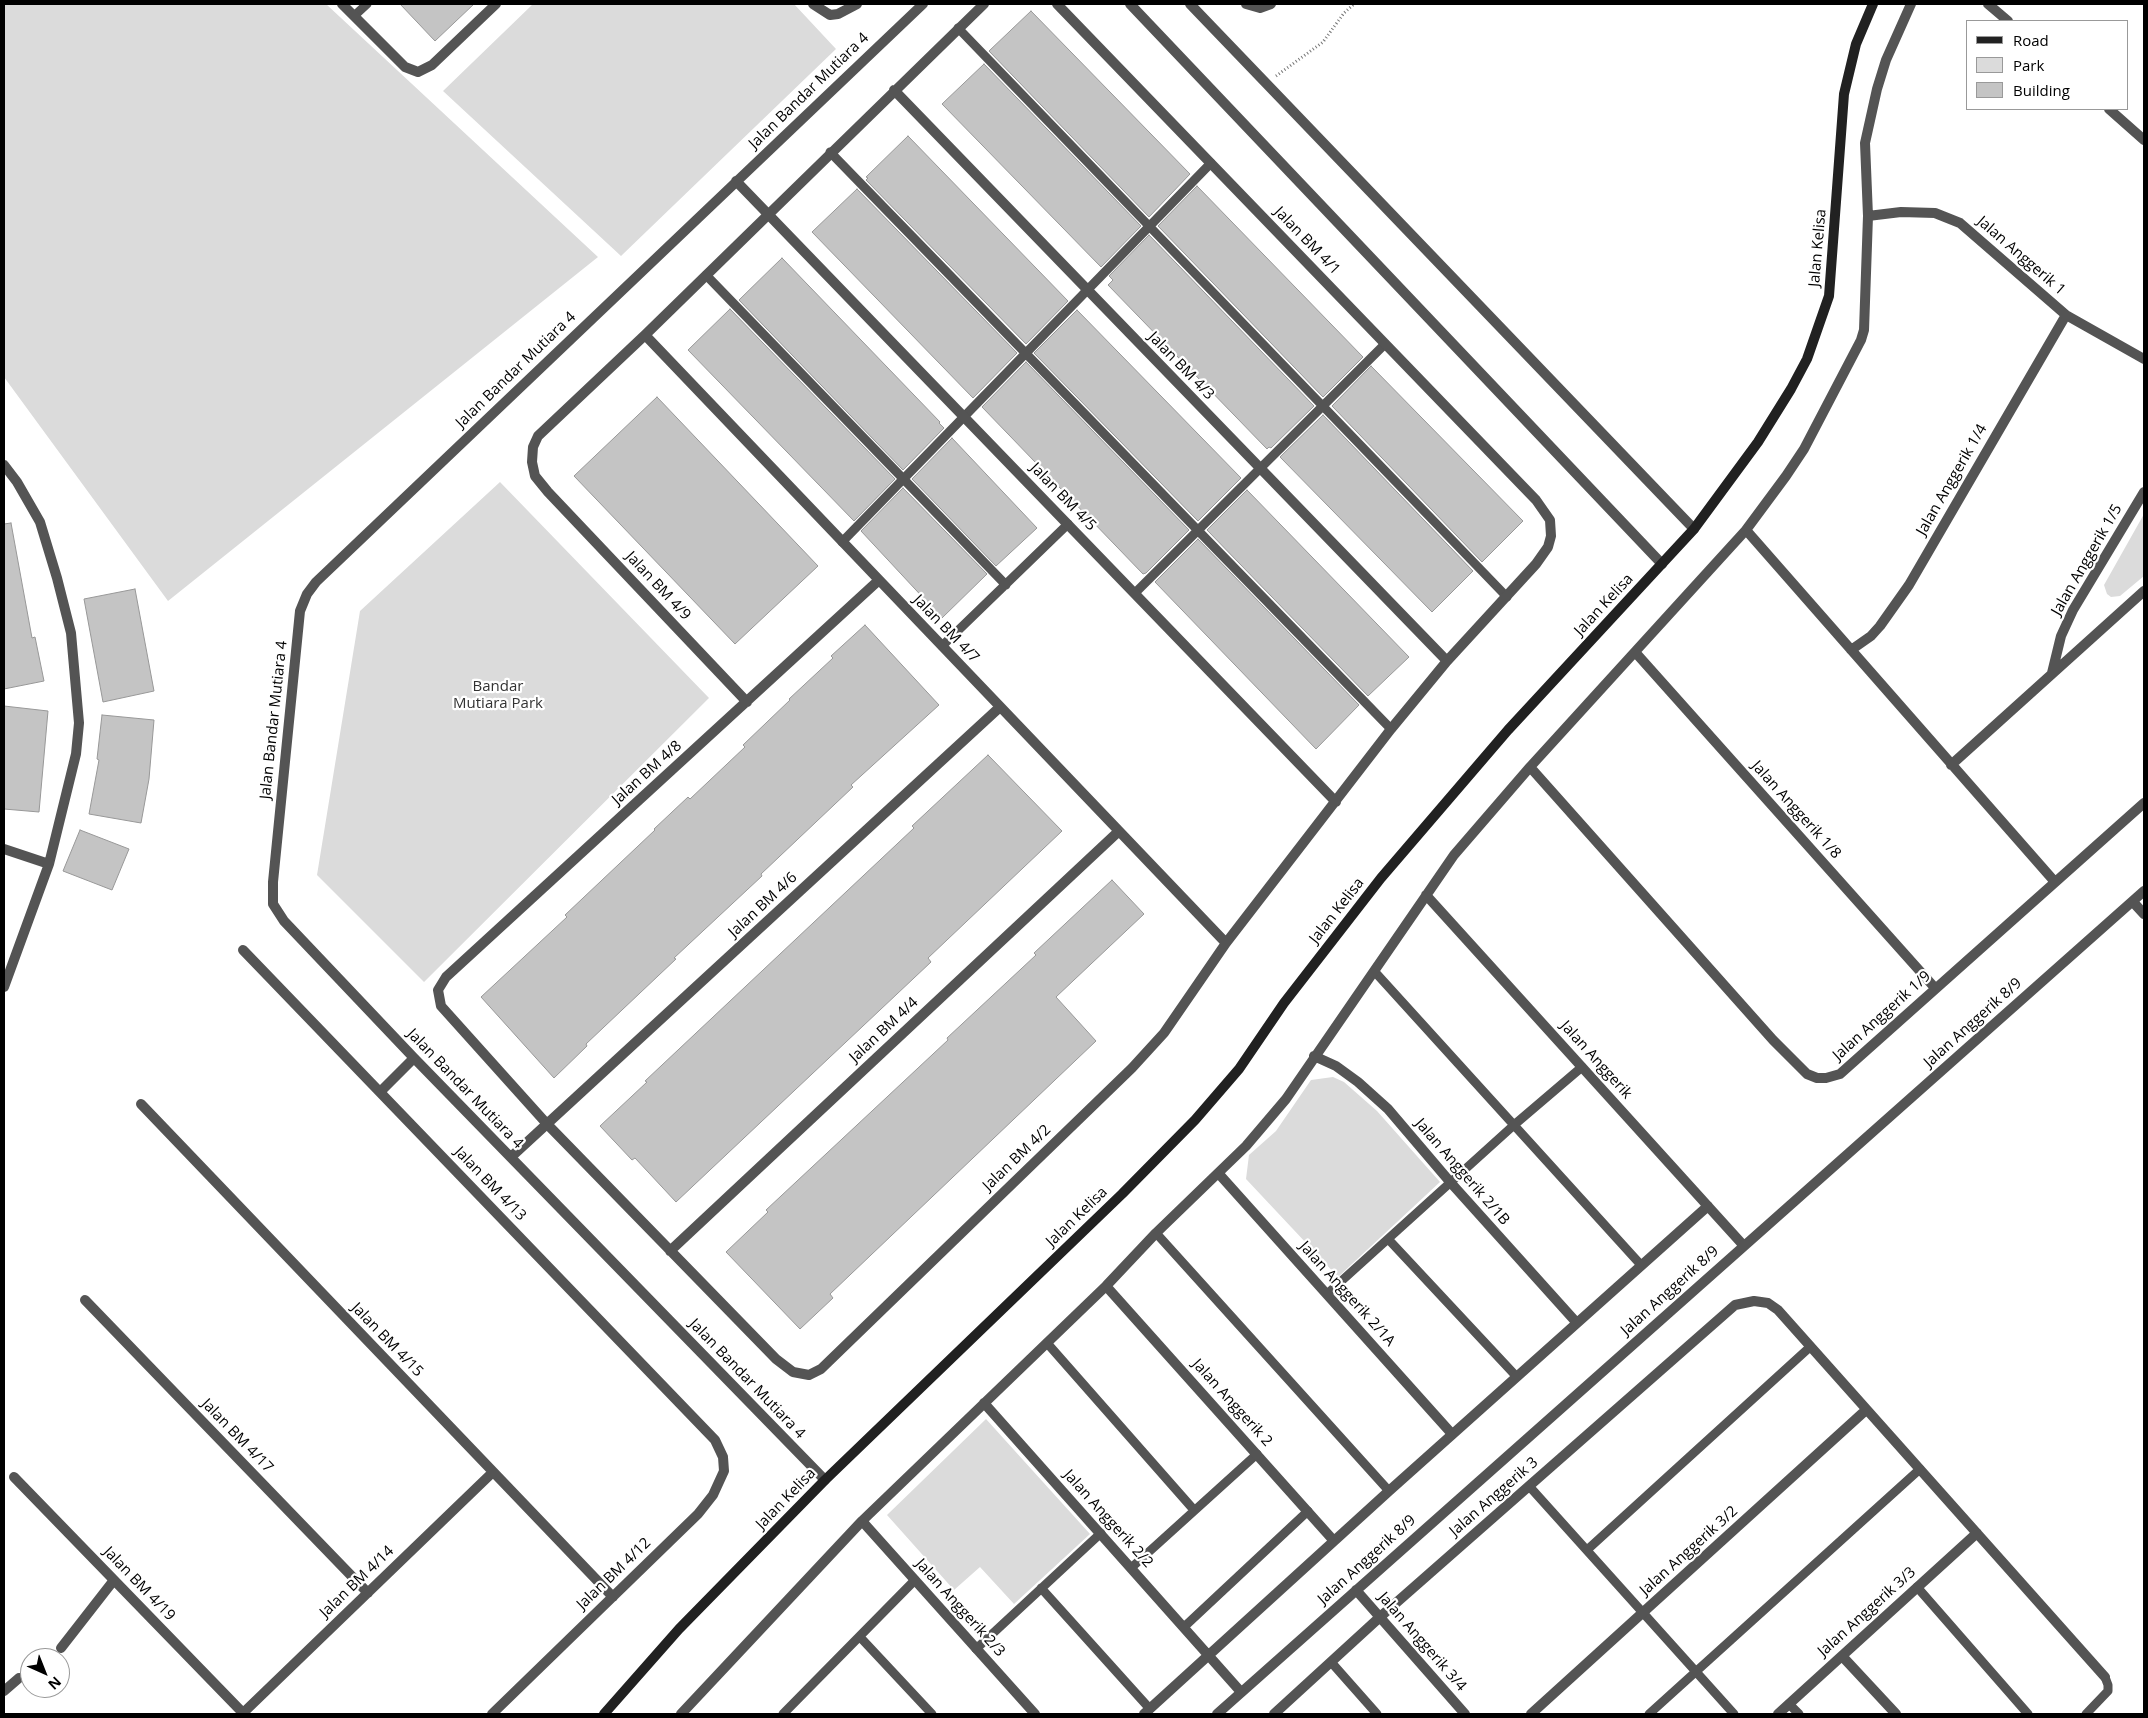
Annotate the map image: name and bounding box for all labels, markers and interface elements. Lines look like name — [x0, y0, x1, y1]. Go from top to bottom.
legend — [1966, 20, 2128, 110]
street label: Jalan Bandar Mutiara 4 — [745, 29, 873, 153]
text: Road — [2013, 30, 2049, 50]
text: Park — [2013, 55, 2044, 75]
text: Building — [2013, 80, 2070, 100]
street label: Jalan BM 4/1 — [1270, 203, 1344, 279]
street label: Jalan Kelisa — [1806, 208, 1830, 288]
street label: Jalan Anggerik 1 — [1973, 213, 2069, 299]
street label: Jalan Bandar Mutiara 4 — [452, 308, 580, 432]
street label: Jalan BM 4/3 — [1144, 328, 1218, 404]
street label: Jalan Anggerik 1/4 — [1913, 421, 1991, 539]
street label: Jalan BM 4/5 — [1026, 459, 1100, 535]
street label: Jalan Anggerik 1/5 — [2048, 501, 2126, 619]
street label: Jalan BM 4/9 — [622, 548, 694, 624]
street label: Jalan Kelisa — [1571, 570, 1637, 640]
street label: Jalan BM 4/7 — [909, 591, 983, 667]
street label: Jalan Bandar Mutiara 4 — [257, 640, 291, 800]
park label: Bandar Mutiara Park — [453, 678, 543, 713]
street label: Jalan BM 4/8 — [609, 737, 685, 809]
street label: Jalan Anggerik 1/8 — [1747, 757, 1845, 863]
street label: Jalan BM 4/6 — [725, 869, 801, 941]
street label: Jalan Kelisa — [1306, 875, 1368, 947]
street label: Jalan Anggerik 1/9 — [1829, 967, 1935, 1065]
street label: Jalan Anggerik 8/9 — [1920, 974, 2026, 1072]
street label: Jalan BM 4/4 — [846, 994, 922, 1066]
street label: Jalan Anggerik — [1556, 1017, 1636, 1103]
street label: Jalan Bandar Mutiara 4 — [403, 1025, 527, 1153]
street label: Jalan Anggerik 2/1B — [1411, 1115, 1513, 1229]
street label: Jalan BM 4/2 — [979, 1121, 1055, 1195]
street label: Jalan BM 4/13 — [450, 1143, 530, 1225]
street label: Jalan Kelisa — [1043, 1183, 1111, 1251]
street label: Jalan Anggerik 2/1A — [1295, 1238, 1399, 1350]
street label: Jalan Anggerik 8/9 — [1617, 1242, 1723, 1340]
street label: Jalan BM 4/15 — [347, 1299, 427, 1381]
street label: Jalan Bandar Mutiara 4 — [685, 1315, 809, 1443]
street label: Jalan Anggerik 2 — [1188, 1356, 1276, 1450]
street label: Jalan BM 4/17 — [197, 1395, 277, 1477]
street label: Jalan Anggerik 3 — [1446, 1454, 1542, 1540]
street label: Jalan Kelisa — [752, 1465, 820, 1533]
street label: Jalan Anggerik 2/2 — [1059, 1466, 1157, 1572]
street label: Jalan Anggerik 3/2 — [1636, 1502, 1742, 1600]
street label: Jalan Anggerik 8/9 — [1314, 1511, 1420, 1609]
street label: Jalan BM 4/12 — [573, 1534, 655, 1614]
street label: Jalan BM 4/14 — [316, 1542, 398, 1622]
street label: Jalan BM 4/19 — [99, 1543, 179, 1625]
street label: Jalan Anggerik 2/3 — [911, 1555, 1009, 1661]
street label: Jalan Anggerik 3/3 — [1814, 1563, 1920, 1661]
street label: Jalan Anggerik 3/4 — [1374, 1589, 1470, 1695]
north arrow — [20, 1648, 70, 1698]
text: N — [44, 1673, 66, 1694]

